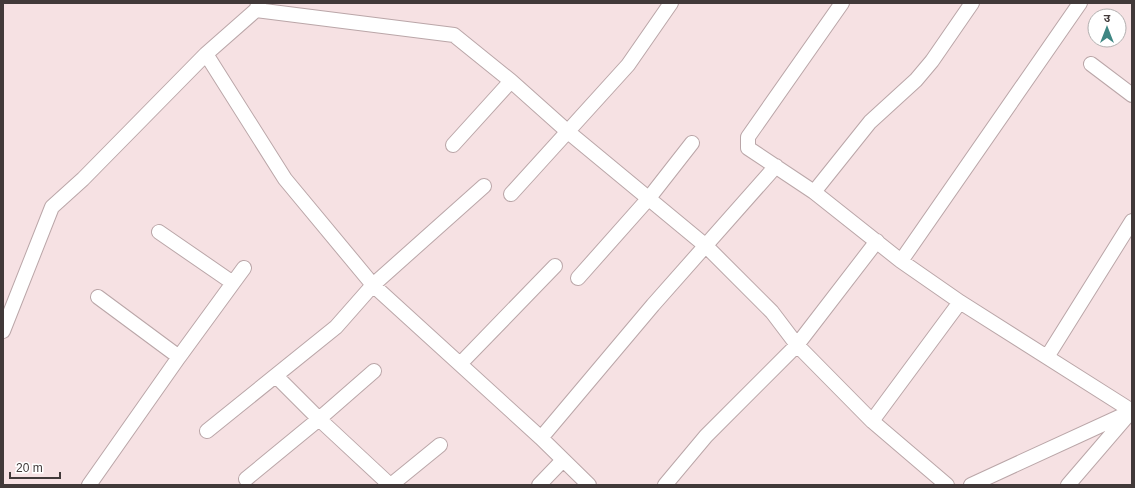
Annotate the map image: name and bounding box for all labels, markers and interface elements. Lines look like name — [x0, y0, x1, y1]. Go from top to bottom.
north arrow — [1087, 8, 1127, 48]
text: उ — [1104, 12, 1111, 24]
scale bar — [10, 454, 60, 480]
text: 20 m — [16, 461, 43, 475]

